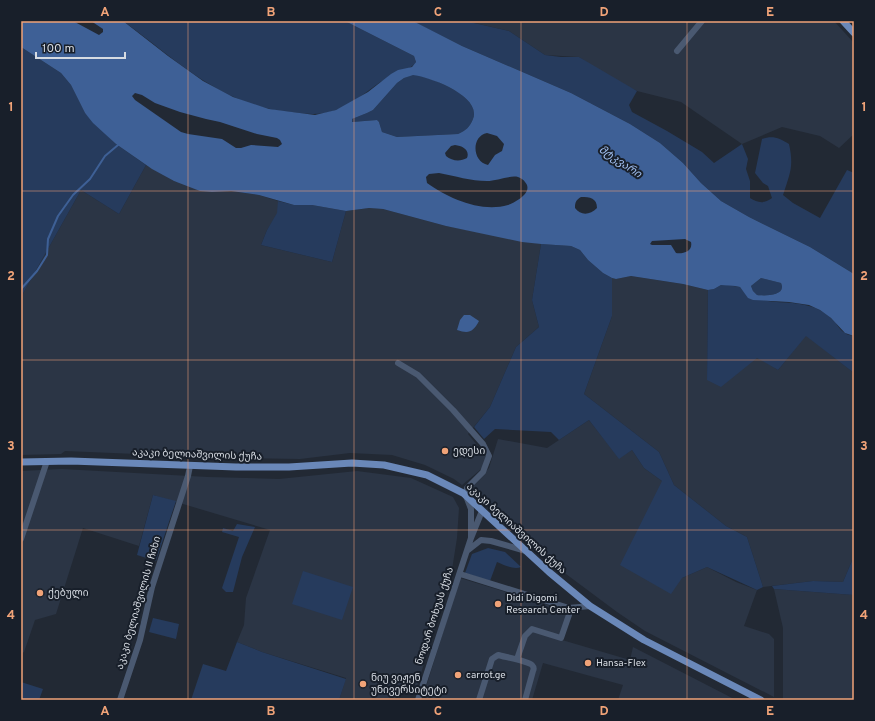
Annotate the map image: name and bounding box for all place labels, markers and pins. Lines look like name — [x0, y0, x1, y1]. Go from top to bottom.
place label: ედესი — [453, 445, 485, 458]
marker: ედესი — [440, 446, 450, 456]
place label: ქებული — [48, 587, 89, 600]
marker: ქებული — [35, 588, 45, 598]
place label: Didi Digomi Research Center — [506, 592, 580, 617]
marker: Didi Digomi Research Center — [493, 599, 503, 609]
place label: Hansa-Flex — [596, 657, 646, 670]
marker: Hansa-Flex — [583, 658, 593, 668]
place label: carrot.ge — [466, 669, 506, 682]
marker: carrot.ge — [453, 670, 463, 680]
place label: ნიუ ვიჟენ უნივერსიტეტი — [371, 672, 447, 697]
marker: ნიუ ვიჟენ უნივერსიტეტი — [358, 679, 368, 689]

